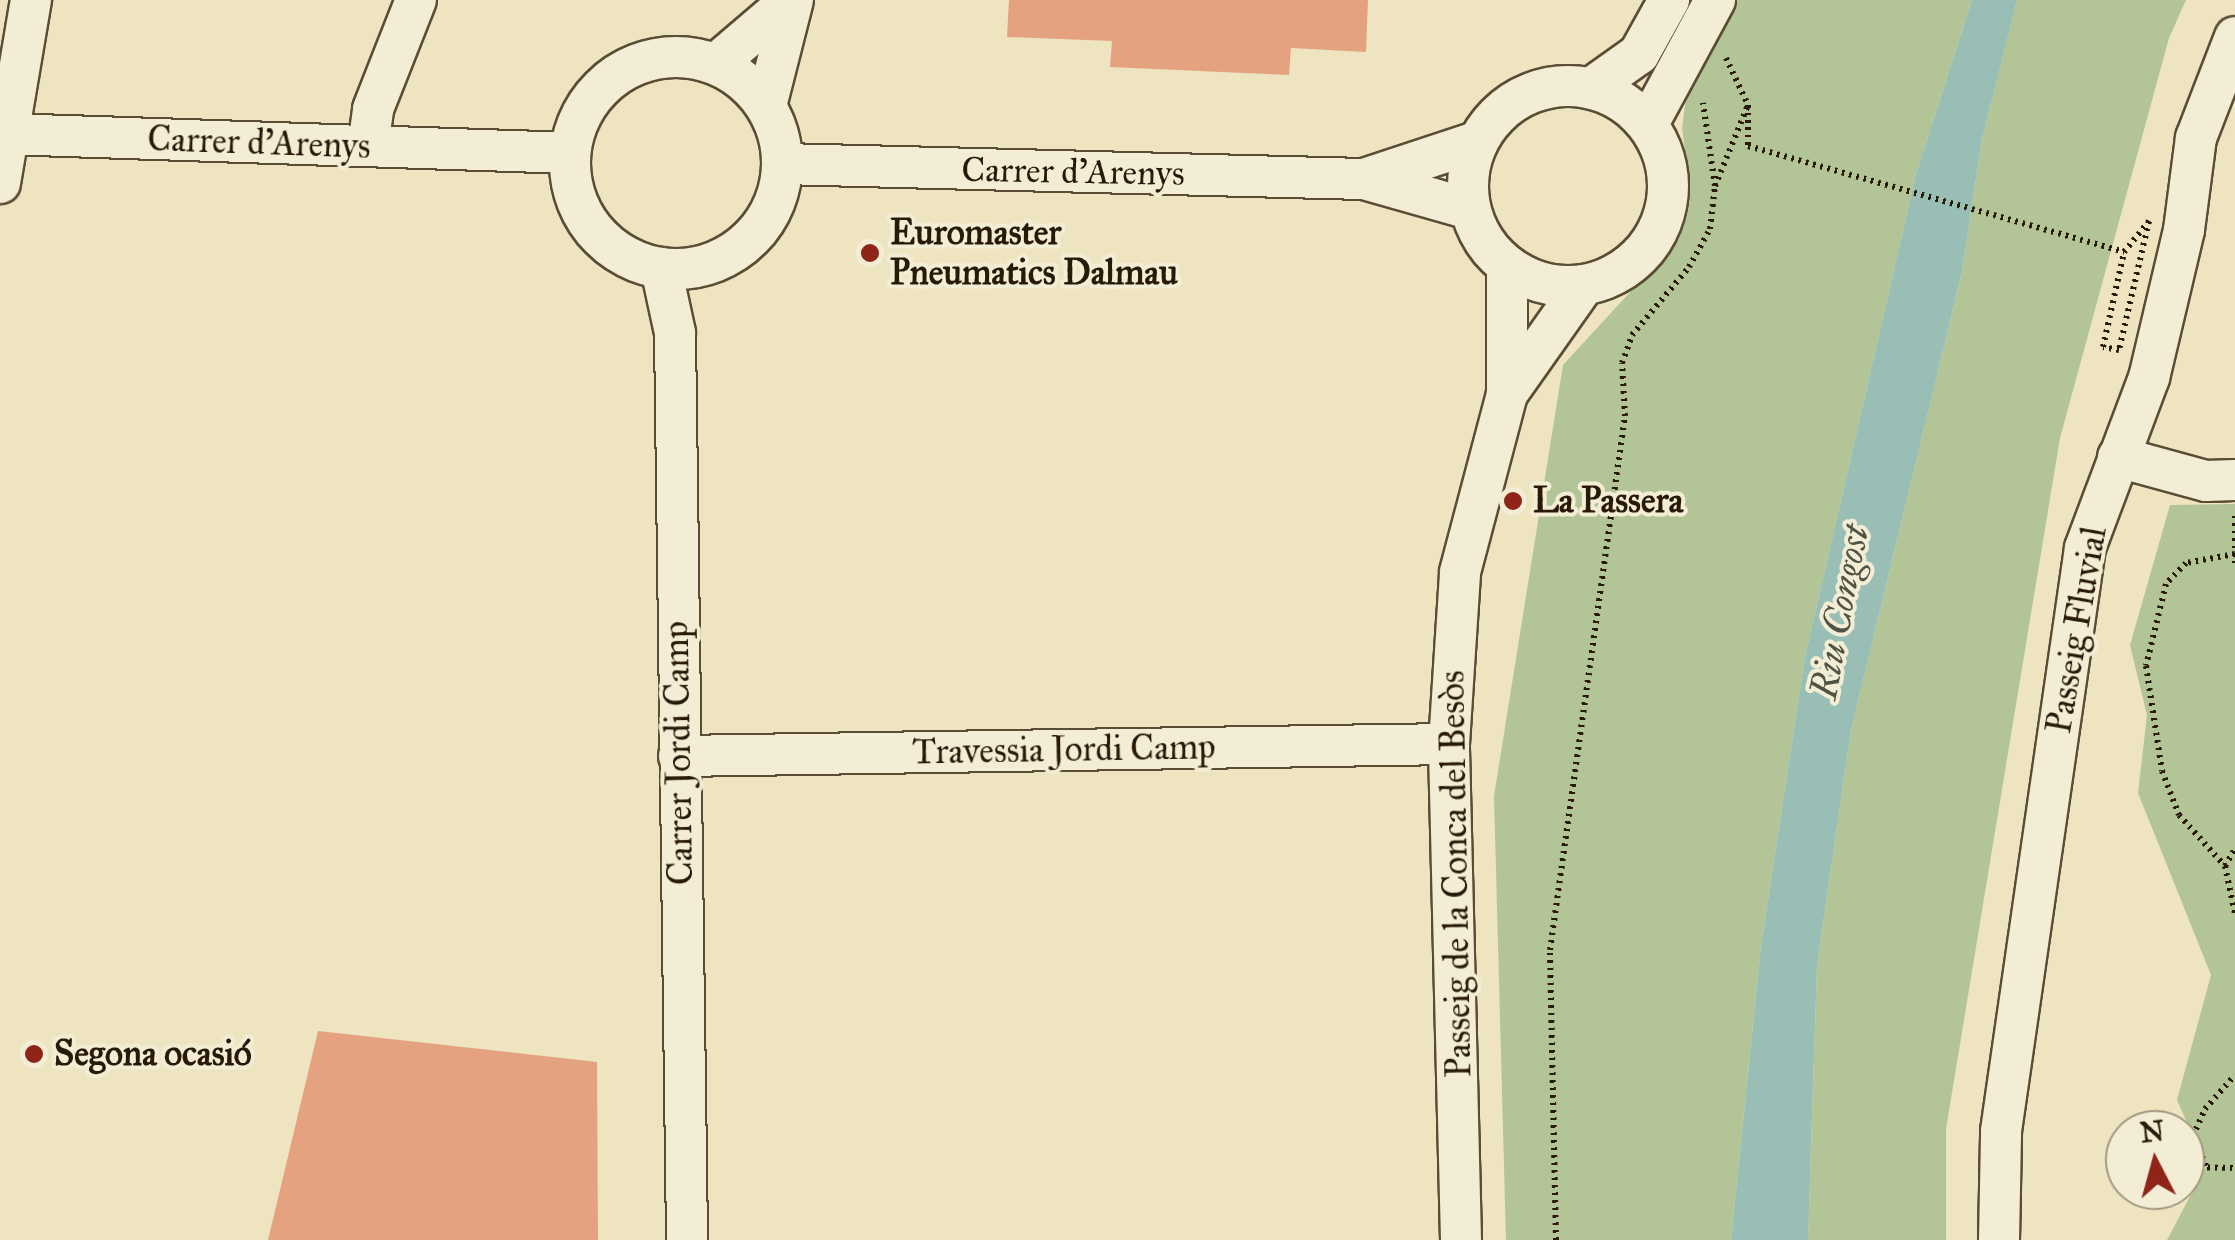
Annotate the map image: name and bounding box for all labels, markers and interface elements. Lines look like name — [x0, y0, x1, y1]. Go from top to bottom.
street label: Carrer d'Arenys — [147, 118, 371, 168]
street label: Carrer d'Arenys — [961, 149, 1185, 195]
place label: Euromaster Pneumatics Dalmau — [890, 212, 1178, 294]
marker: Euromaster Pneumatics Dalmau — [859, 242, 881, 264]
place label: La Passera — [1533, 480, 1683, 522]
marker: La Passera — [1502, 490, 1524, 512]
water label: Riu Congost — [1801, 521, 1879, 703]
street label: Passeig Fluvial — [2038, 523, 2116, 737]
street label: Carrer Jordi Camp — [656, 620, 702, 886]
street label: Passeig de la Conca del Besòs — [1431, 670, 1481, 1078]
street label: Travessia Jordi Camp — [912, 726, 1216, 774]
place label: Segona ocasió — [54, 1033, 252, 1075]
marker: Segona ocasió — [23, 1043, 45, 1065]
north arrow — [2105, 1110, 2205, 1210]
text: N — [2138, 1113, 2166, 1150]

